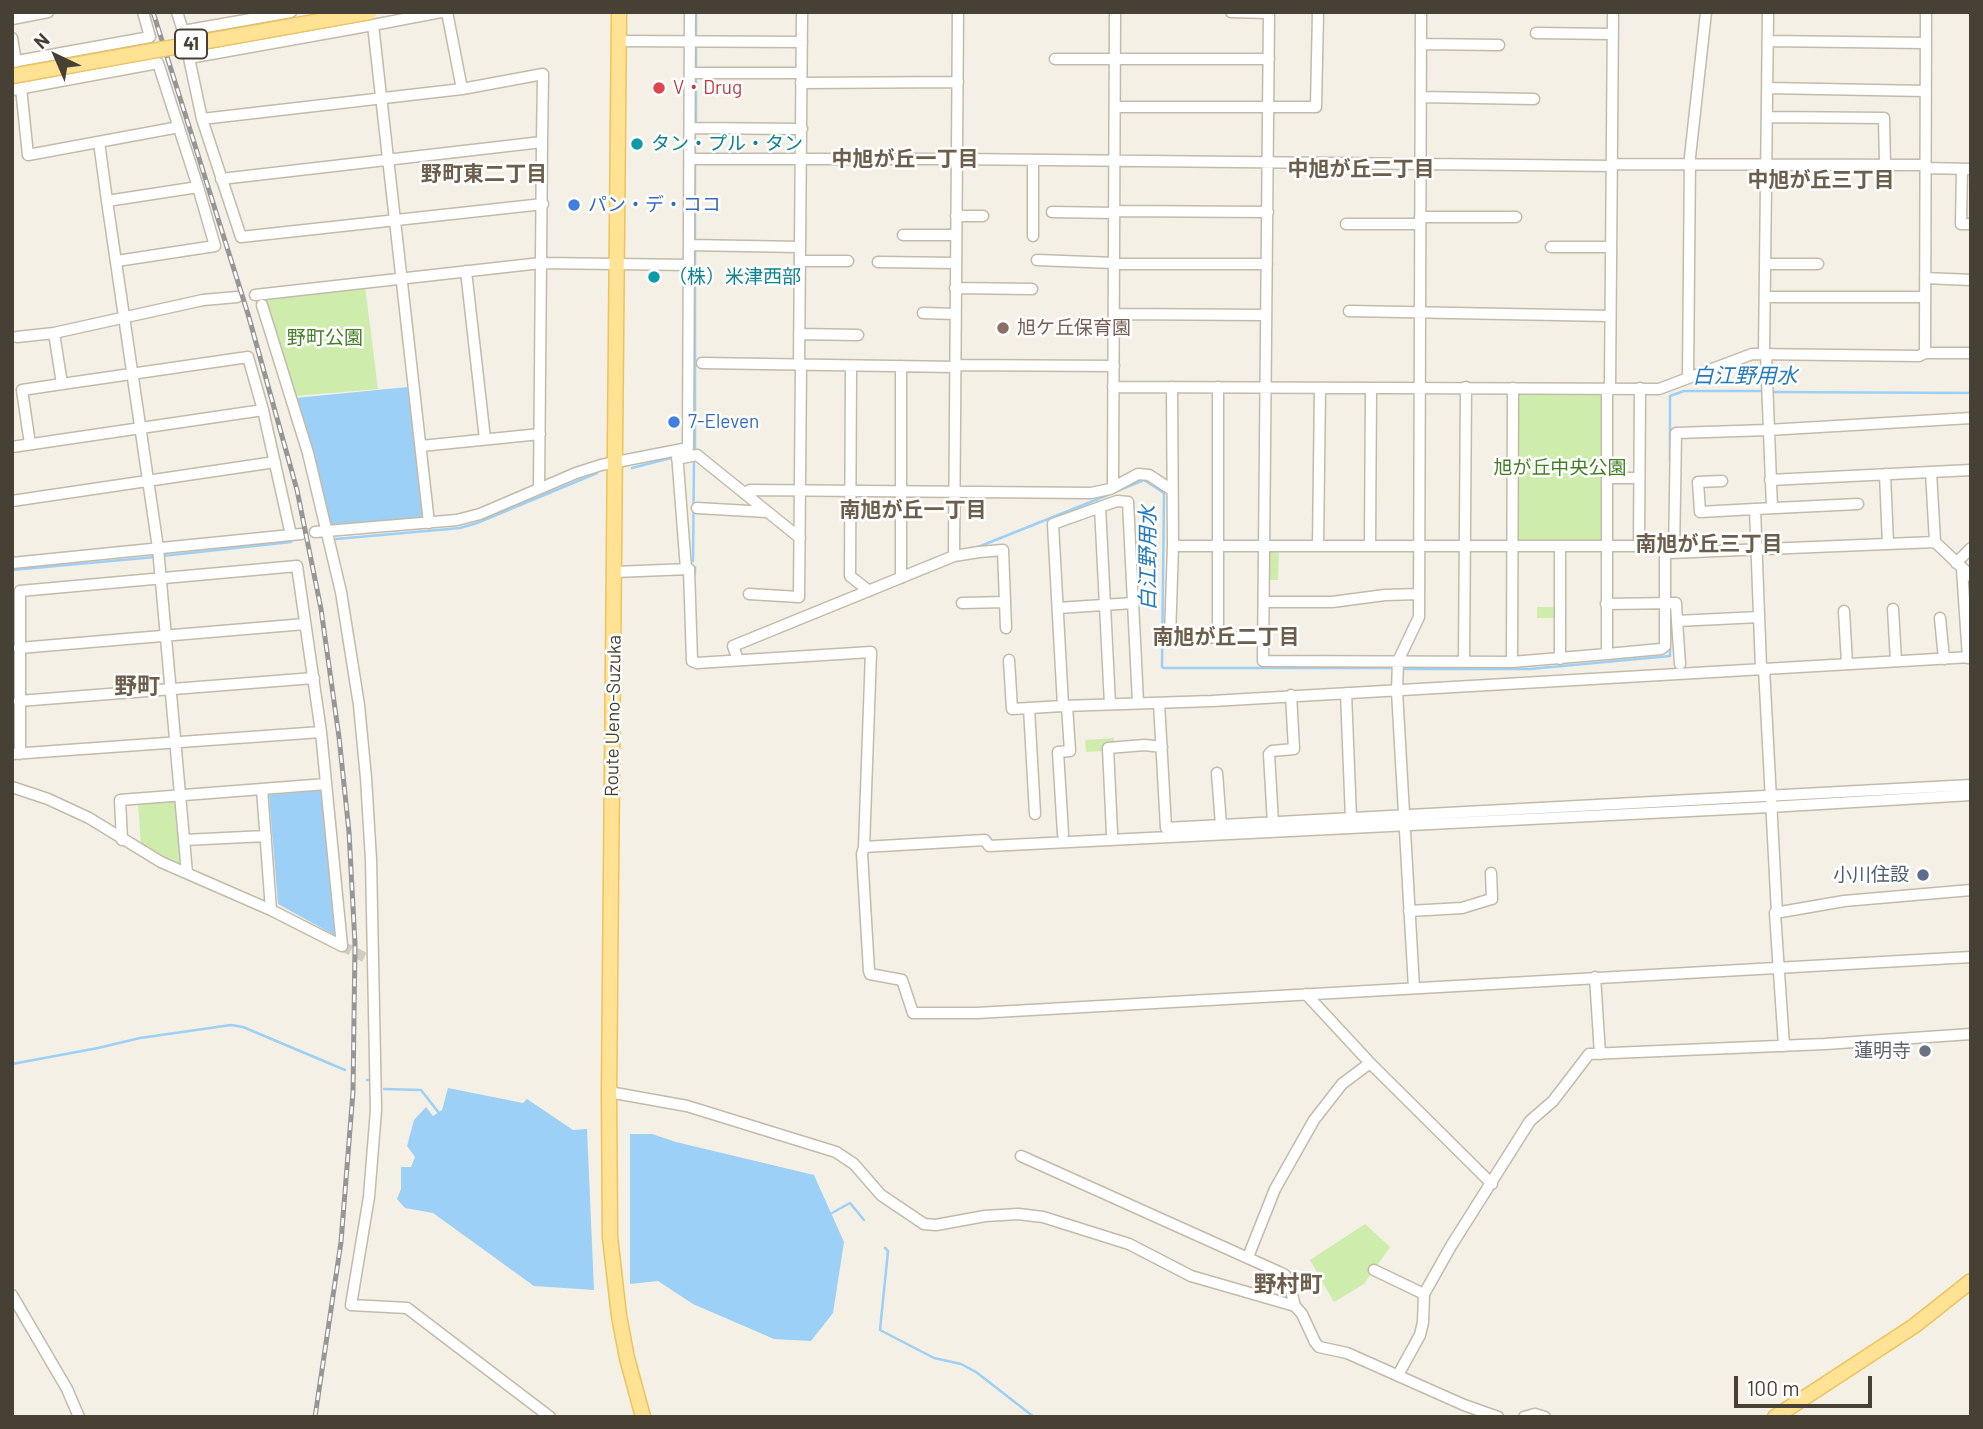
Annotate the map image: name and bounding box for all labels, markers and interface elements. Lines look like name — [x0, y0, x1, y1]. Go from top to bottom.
north arrow — [21, 21, 91, 91]
text: N — [29, 28, 54, 53]
road number: 41 — [175, 29, 207, 58]
place label: V・Drug — [673, 77, 742, 99]
marker: V・Drug — [651, 80, 667, 96]
place label: タン・プル・タン — [651, 133, 803, 155]
marker: タン・プル・タン — [629, 136, 645, 152]
district label: 中旭が丘一丁目 — [832, 146, 978, 172]
district label: 中旭が丘二丁目 — [1288, 156, 1434, 182]
district label: 野町東二丁目 — [421, 161, 547, 187]
district label: 中旭が丘三丁目 — [1748, 167, 1894, 193]
place label: パン・デ・ココ — [588, 194, 721, 216]
marker: パン・デ・ココ — [566, 197, 582, 213]
place label: （株）米津西部 — [668, 266, 801, 288]
marker: （株）米津西部 — [646, 269, 662, 285]
place label: 旭ケ丘保育園 — [1017, 317, 1131, 339]
marker: 旭ケ丘保育園 — [995, 320, 1011, 336]
park label: 野町公園 — [287, 327, 363, 349]
water label: 白江野用水 — [1693, 363, 1797, 389]
place label: 7-Eleven — [688, 411, 759, 433]
marker: 7-Eleven — [666, 414, 682, 430]
park label: 旭が丘中央公園 — [1494, 457, 1626, 479]
district label: 南旭が丘一丁目 — [840, 497, 986, 523]
water label: 白江野用水 — [1135, 506, 1161, 610]
district label: 南旭が丘三丁目 — [1636, 531, 1782, 557]
district label: 南旭が丘二丁目 — [1153, 624, 1299, 650]
street label: Route Ueno-Suzuka — [600, 635, 626, 797]
district label: 野町 — [114, 672, 160, 700]
place label: 小川住設 — [1833, 864, 1909, 886]
marker: 小川住設 — [1915, 867, 1931, 883]
place label: 蓮明寺 — [1854, 1040, 1911, 1062]
marker: 蓮明寺 — [1917, 1043, 1933, 1059]
district label: 野村町 — [1254, 1270, 1322, 1298]
scale bar — [1738, 1362, 1876, 1406]
text: 100 m — [1747, 1375, 1800, 1400]

